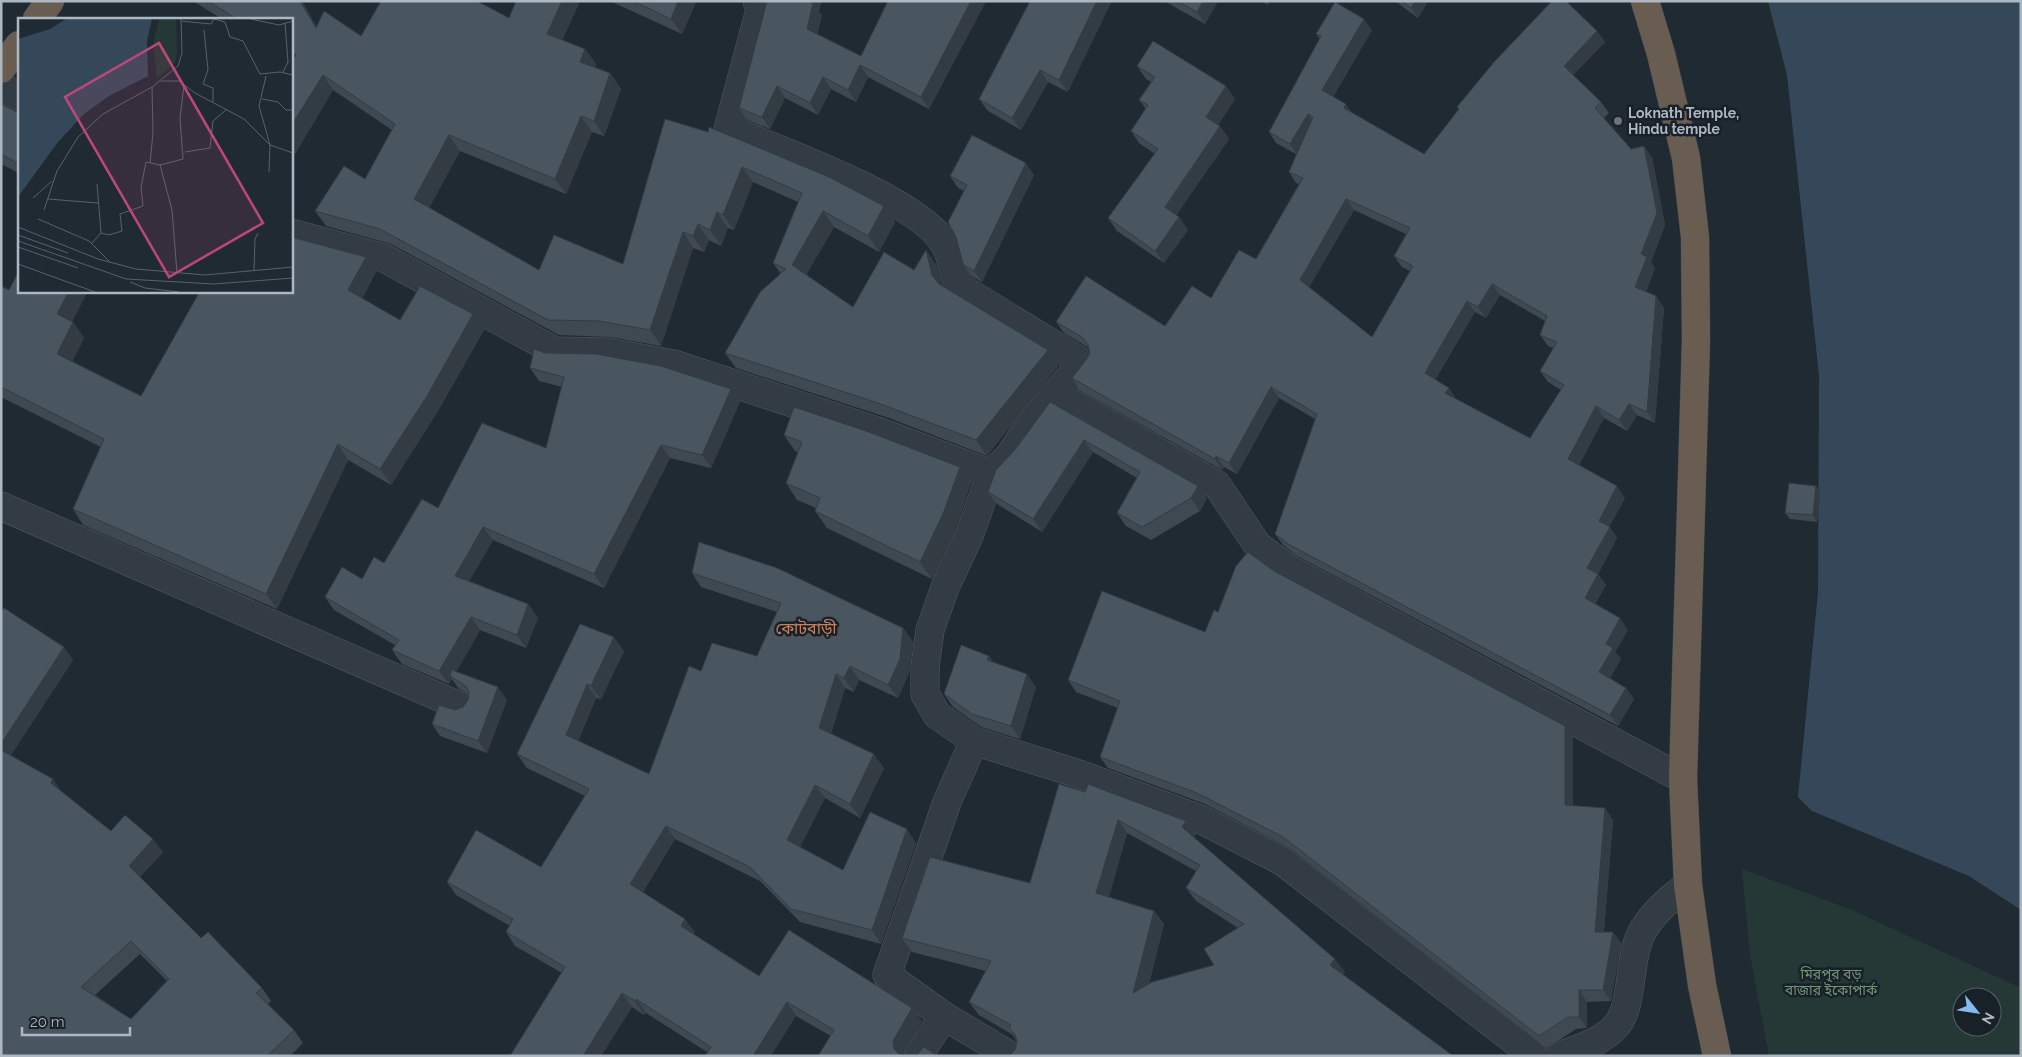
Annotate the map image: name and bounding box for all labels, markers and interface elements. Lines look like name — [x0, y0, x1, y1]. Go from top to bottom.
inset map — [18, 18, 292, 292]
place label: Loknath Temple, Hindu temple — [1628, 105, 1739, 137]
marker: Loknath Temple, Hindu temple — [1612, 115, 1624, 127]
district label: কোটবাড়ী — [775, 619, 837, 638]
park label: মিরপুর বড় বাজার ইকোপার্ক — [1784, 966, 1878, 998]
north arrow — [1952, 987, 2002, 1037]
scale bar — [22, 1004, 130, 1036]
text: N — [1979, 1010, 1998, 1027]
text: 20 m — [30, 1013, 65, 1031]

